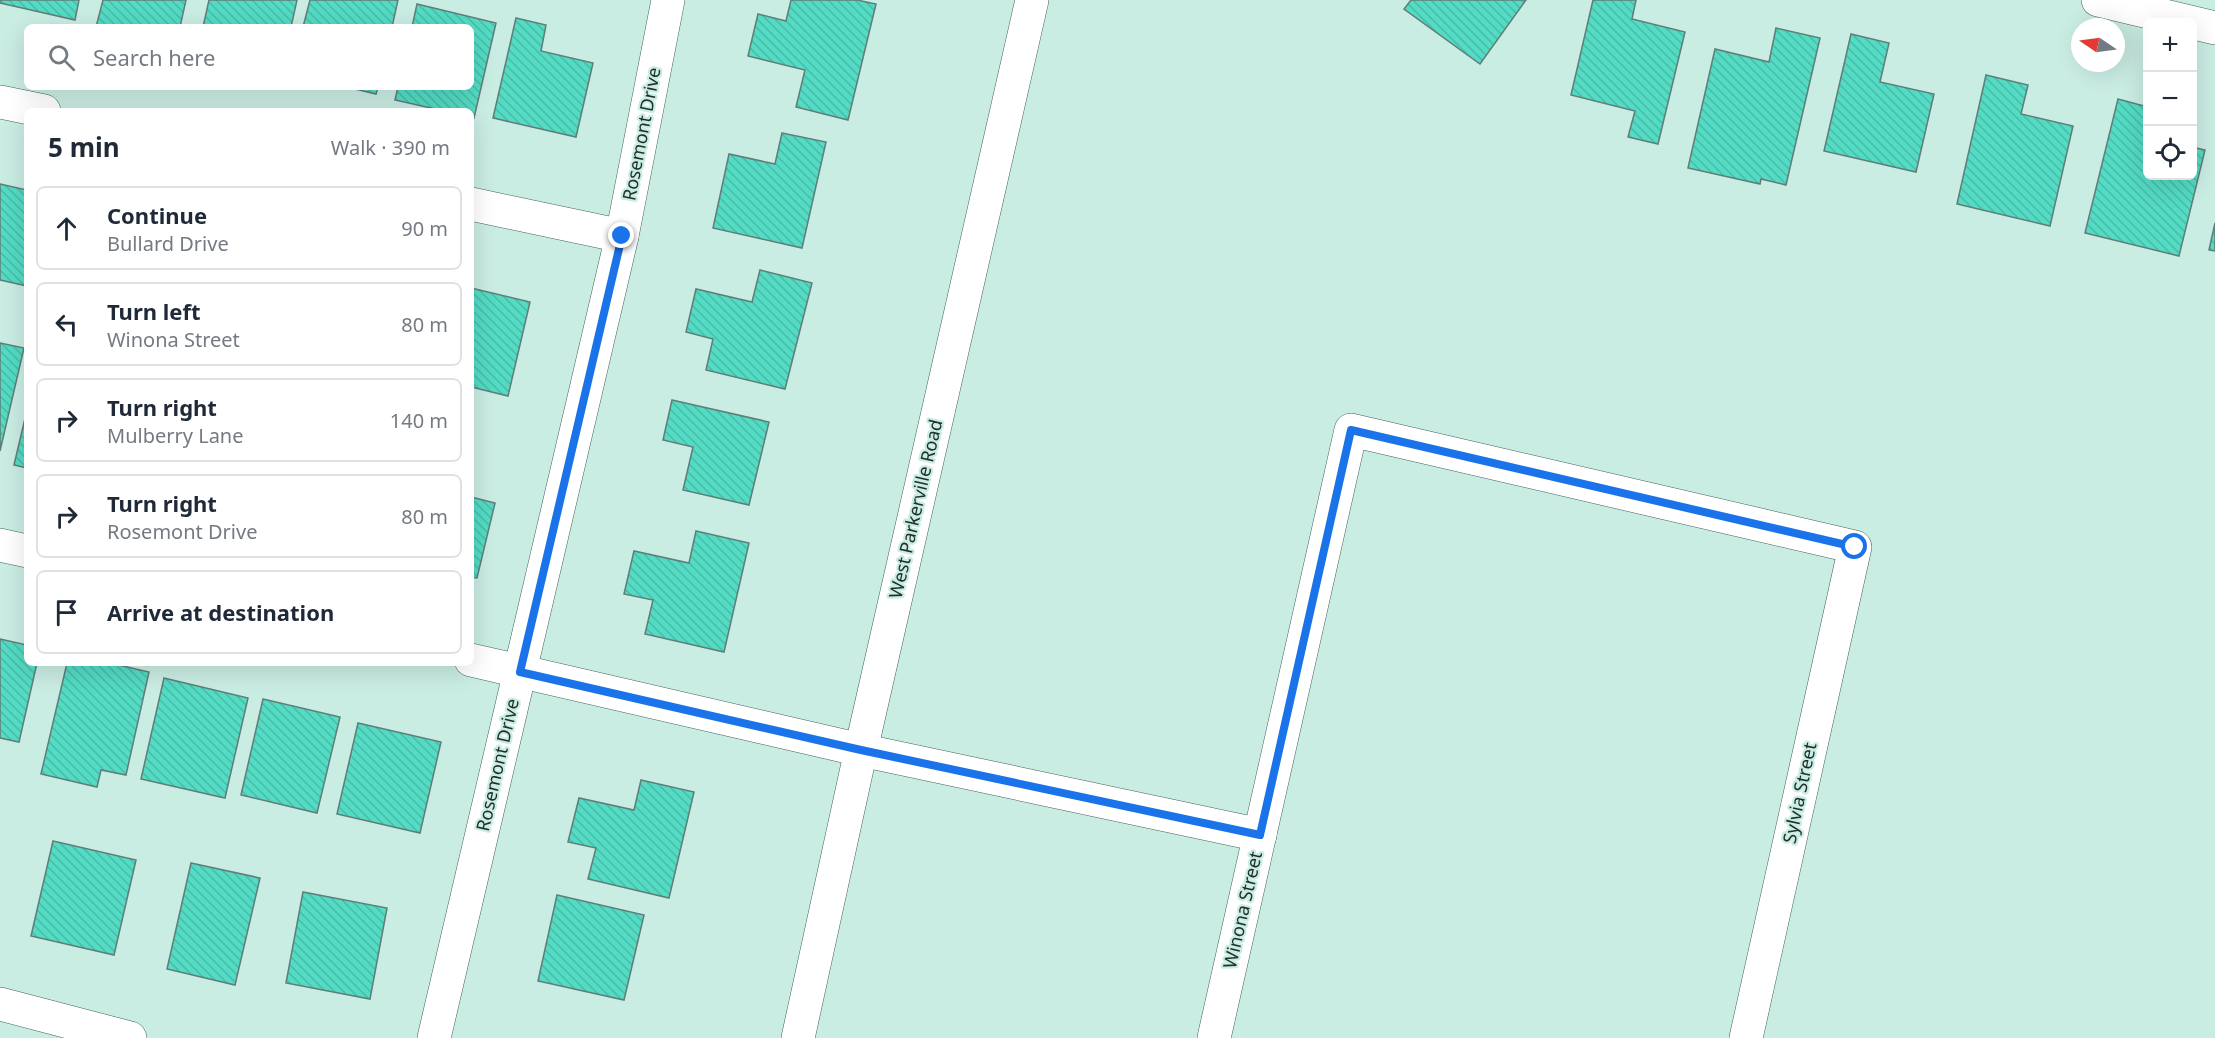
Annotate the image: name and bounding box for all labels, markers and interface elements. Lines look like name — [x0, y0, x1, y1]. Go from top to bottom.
north arrow — [2071, 18, 2125, 72]
map controls — [2143, 18, 2197, 180]
button: + — [2143, 18, 2197, 72]
search box — [24, 24, 474, 90]
icon: search — [45, 41, 78, 74]
text: Search here — [93, 42, 215, 72]
street label: Rosemont Drive — [616, 65, 666, 203]
button: − — [2143, 72, 2197, 126]
button: locate — [2143, 126, 2197, 180]
text: 5 min — [48, 129, 120, 165]
text: Walk · 390 m — [331, 134, 450, 161]
text: Continue — [107, 200, 207, 230]
icon: ahead — [50, 212, 83, 245]
text: 90 m — [401, 215, 448, 242]
route end — [608, 222, 634, 248]
text: Bullard Drive — [107, 230, 229, 257]
text: Turn left — [107, 296, 201, 326]
icon: left — [50, 308, 83, 341]
text: 80 m — [401, 311, 448, 338]
text: Winona Street — [107, 326, 240, 353]
text: Turn right — [107, 392, 217, 422]
icon: right — [50, 404, 83, 437]
text: 140 m — [390, 407, 448, 434]
street label: West Parkerville Road — [883, 417, 947, 601]
text: Mulberry Lane — [107, 422, 244, 449]
text: Turn right — [107, 488, 217, 518]
icon: right — [50, 500, 83, 533]
text: 80 m — [401, 503, 448, 530]
text: Rosemont Drive — [107, 518, 257, 545]
route start — [1841, 533, 1867, 559]
icon: arrive — [50, 596, 83, 629]
text: Arrive at destination — [107, 597, 334, 627]
street label: Rosemont Drive — [470, 696, 524, 833]
street label: Sylvia Street — [1777, 740, 1822, 845]
street label: Winona Street — [1217, 848, 1267, 971]

